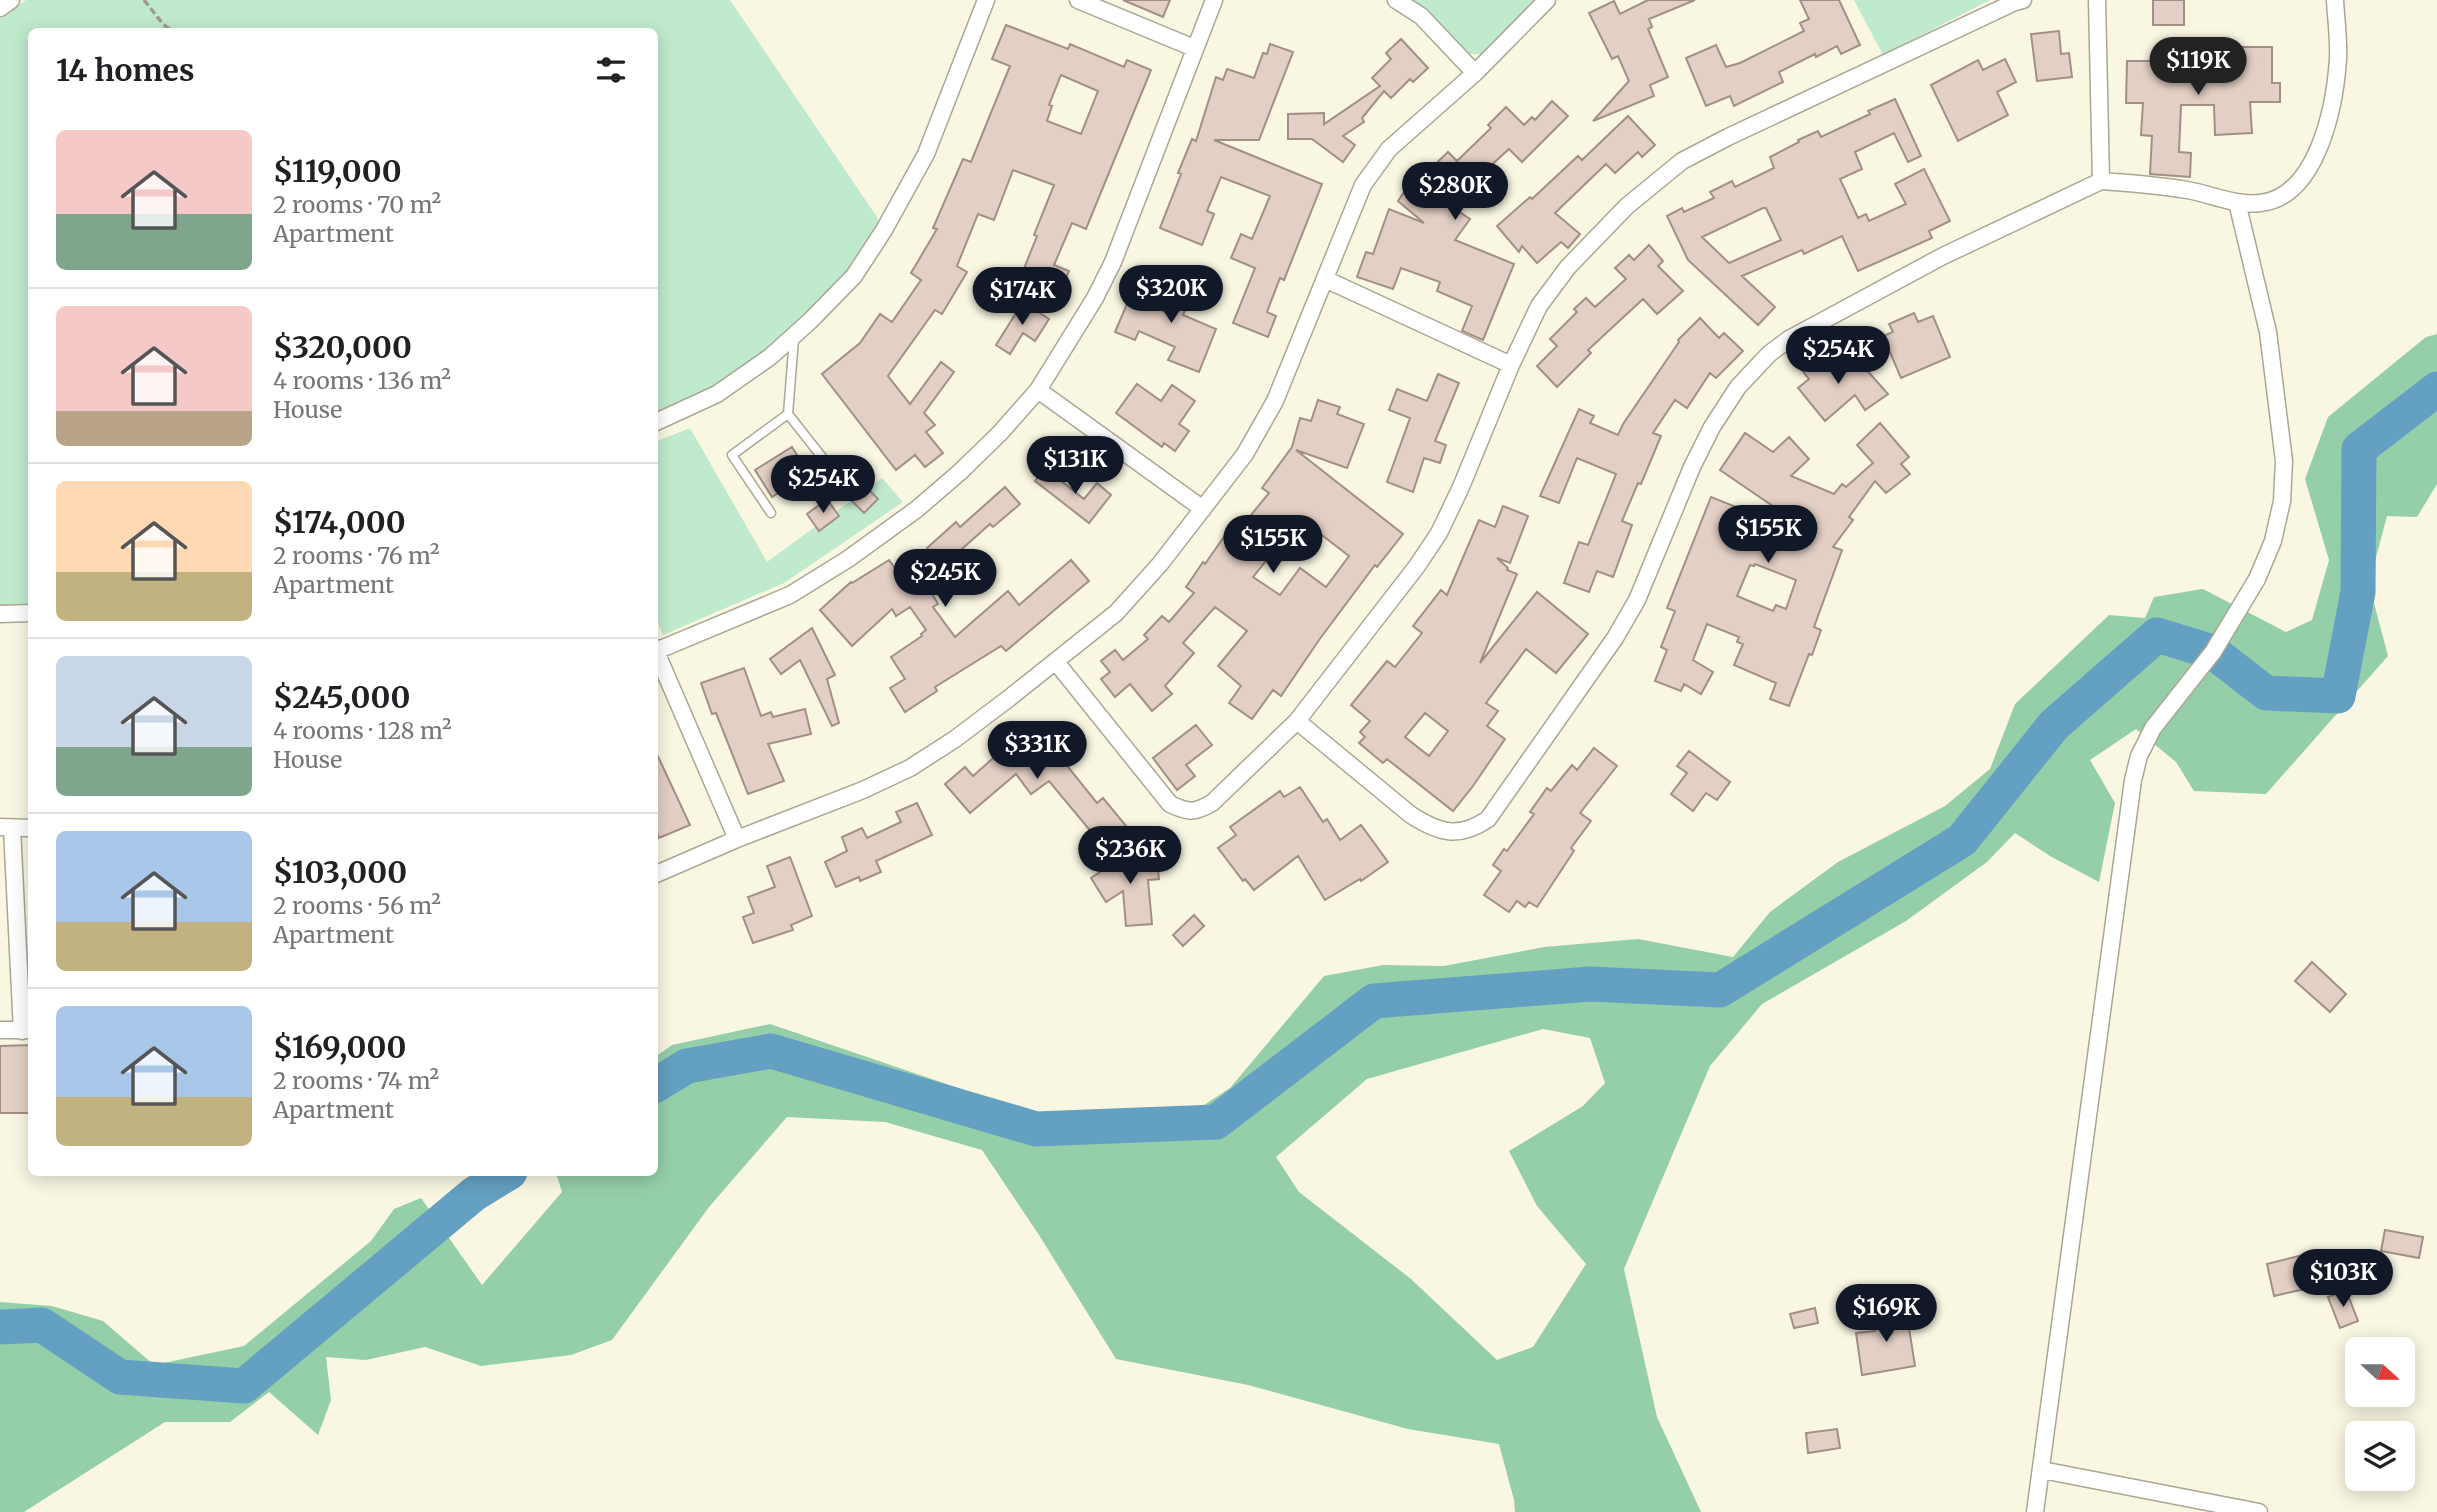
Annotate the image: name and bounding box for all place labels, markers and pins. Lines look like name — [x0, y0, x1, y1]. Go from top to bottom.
pin: $119K — [2149, 38, 2247, 97]
pin: $280K — [1406, 162, 1504, 222]
pin: $320K — [1122, 266, 1220, 325]
pin: $174K — [973, 268, 1071, 327]
pin: $254K — [1789, 326, 1887, 386]
pin: $131K — [1026, 436, 1124, 496]
pin: $254K — [774, 456, 872, 515]
pin: $155K — [1719, 505, 1817, 565]
pin: $155K — [1224, 516, 1322, 575]
pin: $245K — [896, 550, 994, 609]
pin: $331K — [988, 722, 1086, 781]
pin: $236K — [1081, 826, 1179, 886]
pin: $103K — [2294, 1250, 2392, 1309]
pin: $169K — [1837, 1284, 1935, 1344]

